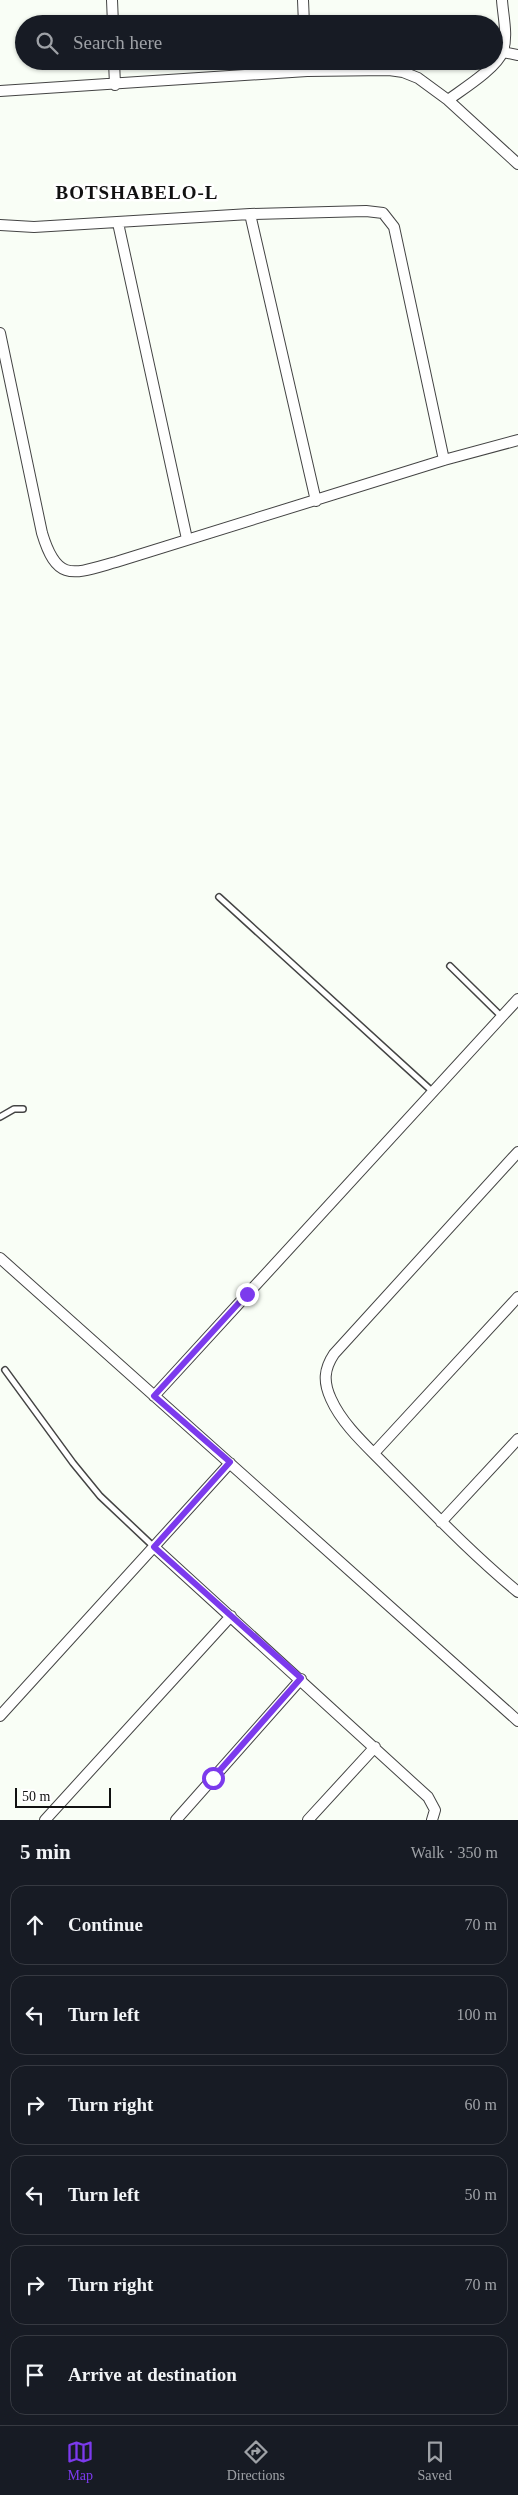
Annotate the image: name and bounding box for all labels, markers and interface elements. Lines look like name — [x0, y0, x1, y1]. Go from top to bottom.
search box — [15, 15, 503, 70]
icon: search — [33, 29, 61, 57]
text: Search here — [73, 32, 162, 53]
district label: BOTSHABELO-L — [56, 182, 219, 203]
route end — [236, 1283, 259, 1306]
route start — [202, 1767, 225, 1790]
scale bar — [15, 1785, 111, 1808]
text: 50 m — [22, 1789, 50, 1804]
text: 5 min — [20, 1840, 71, 1864]
text: Walk · 350 m — [411, 1844, 498, 1861]
icon: ahead — [21, 1911, 49, 1939]
text: Continue — [68, 1914, 143, 1935]
text: 70 m — [465, 1916, 497, 1933]
icon: left — [21, 2001, 49, 2029]
text: Turn left — [68, 2004, 140, 2025]
text: 100 m — [457, 2006, 497, 2023]
icon: right — [21, 2091, 49, 2119]
text: Turn right — [68, 2094, 153, 2115]
text: 60 m — [465, 2096, 497, 2113]
icon: left — [21, 2181, 49, 2209]
text: Turn left — [68, 2184, 140, 2205]
text: 50 m — [465, 2186, 497, 2203]
icon: right — [21, 2271, 49, 2299]
text: Turn right — [68, 2274, 153, 2295]
text: 70 m — [465, 2276, 497, 2293]
icon: arrive — [21, 2361, 49, 2389]
text: Arrive at destination — [68, 2364, 237, 2385]
tab: Map — [66, 2438, 94, 2484]
tab: Directions — [227, 2438, 285, 2484]
tab: Saved — [418, 2438, 452, 2484]

